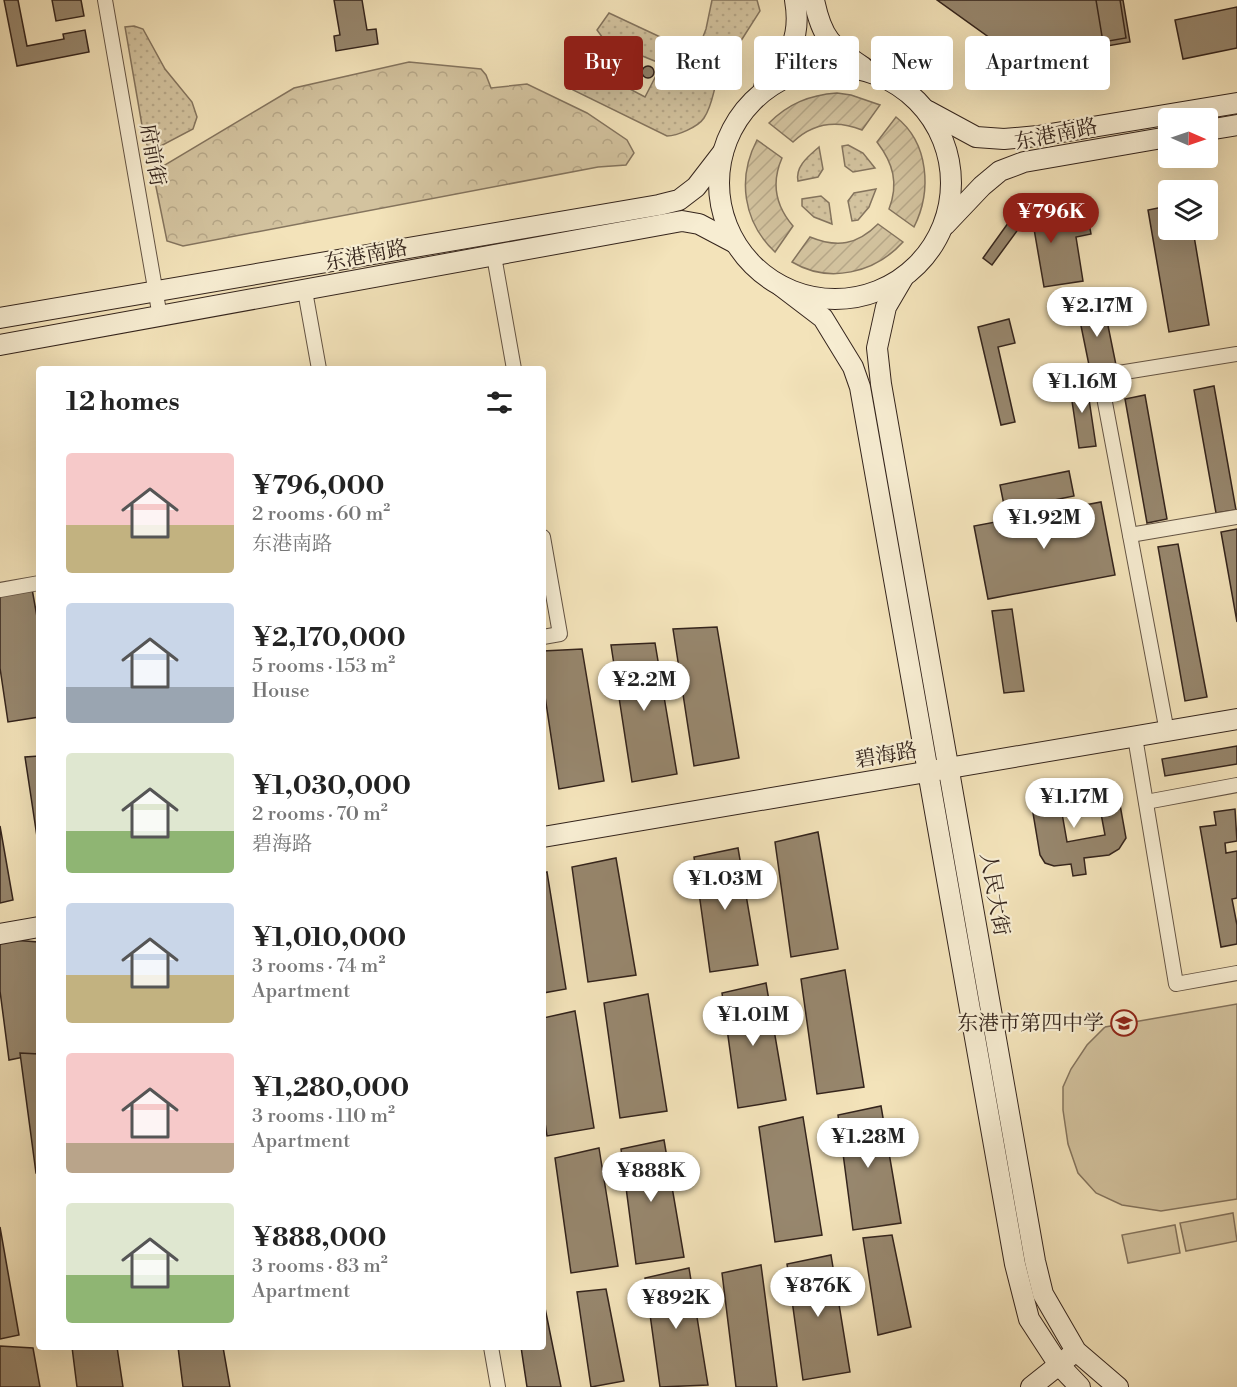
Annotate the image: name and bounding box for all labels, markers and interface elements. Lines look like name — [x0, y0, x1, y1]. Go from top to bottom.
chip: Buy — [564, 36, 643, 90]
chip: Rent — [655, 36, 742, 90]
chip: Filters — [754, 36, 859, 90]
chip: New — [871, 36, 953, 90]
chip: Apartment — [965, 36, 1110, 90]
north arrow — [1158, 108, 1218, 168]
map controls — [1158, 108, 1218, 240]
street label: 东港南路 — [1012, 114, 1100, 156]
street label: 府前街 — [134, 122, 170, 188]
button: layers — [1158, 180, 1218, 240]
pin: ¥796K — [1009, 193, 1093, 244]
text: ¥796K — [1017, 200, 1085, 225]
street label: 东港南路 — [322, 235, 410, 277]
pin: ¥2.17M — [1048, 287, 1146, 338]
text: ¥2.17M — [1061, 294, 1133, 319]
pin: ¥1.16M — [1033, 363, 1131, 414]
text: ¥1.16M — [1047, 370, 1117, 395]
text: 12 homes — [66, 386, 180, 418]
icon: filters — [483, 386, 516, 419]
text: ¥796,000 — [252, 470, 384, 502]
icon: home — [114, 477, 186, 549]
pin: ¥1.92M — [995, 499, 1093, 550]
text: 2 rooms · 60 m² — [252, 502, 390, 527]
text: ¥1.92M — [1007, 506, 1081, 531]
text: 东港南路 — [252, 532, 332, 557]
text: ¥2,170,000 — [252, 622, 406, 654]
icon: home — [114, 627, 186, 699]
text: 5 rooms · 153 m² — [252, 654, 395, 679]
pin: ¥2.2M — [602, 661, 686, 712]
text: ¥2.2M — [612, 668, 676, 693]
text: House — [252, 679, 310, 704]
street label: 碧海路 — [853, 738, 919, 774]
text: ¥1,030,000 — [252, 770, 411, 802]
icon: home — [114, 777, 186, 849]
pin: ¥1.17M — [1025, 778, 1123, 829]
text: ¥1.17M — [1039, 785, 1109, 810]
text: 2 rooms · 70 m² — [252, 802, 388, 827]
text: 碧海路 — [252, 832, 312, 857]
street label: 人民大街 — [974, 851, 1014, 938]
pin: ¥1.03M — [676, 860, 774, 911]
text: ¥1.03M — [687, 867, 763, 892]
text: ¥1,010,000 — [252, 922, 406, 954]
icon: home — [114, 927, 186, 999]
text: 3 rooms · 74 m² — [252, 954, 385, 979]
text: Apartment — [252, 979, 350, 1004]
pin: ¥1.01M — [704, 996, 802, 1047]
text: ¥1.01M — [717, 1003, 789, 1028]
school or university icon: 东港市第四中学 — [1109, 1008, 1139, 1038]
place label: 东港市第四中学 — [957, 1011, 1104, 1037]
text: ¥1,280,000 — [252, 1072, 409, 1104]
icon: home — [114, 1077, 186, 1149]
text: 3 rooms · 110 m² — [252, 1104, 395, 1129]
pin: ¥1.28M — [819, 1118, 917, 1169]
text: ¥1.28M — [831, 1125, 905, 1150]
text: Apartment — [252, 1129, 350, 1154]
pin: ¥888K — [609, 1152, 693, 1203]
text: ¥888K — [616, 1159, 686, 1184]
text: ¥888,000 — [252, 1222, 386, 1254]
icon: home — [114, 1227, 186, 1299]
text: 3 rooms · 83 m² — [252, 1254, 388, 1279]
pin: ¥876K — [776, 1267, 860, 1318]
text: ¥876K — [784, 1274, 852, 1299]
text: Apartment — [252, 1279, 350, 1304]
pin: ¥892K — [634, 1279, 718, 1330]
text: ¥892K — [641, 1286, 711, 1311]

